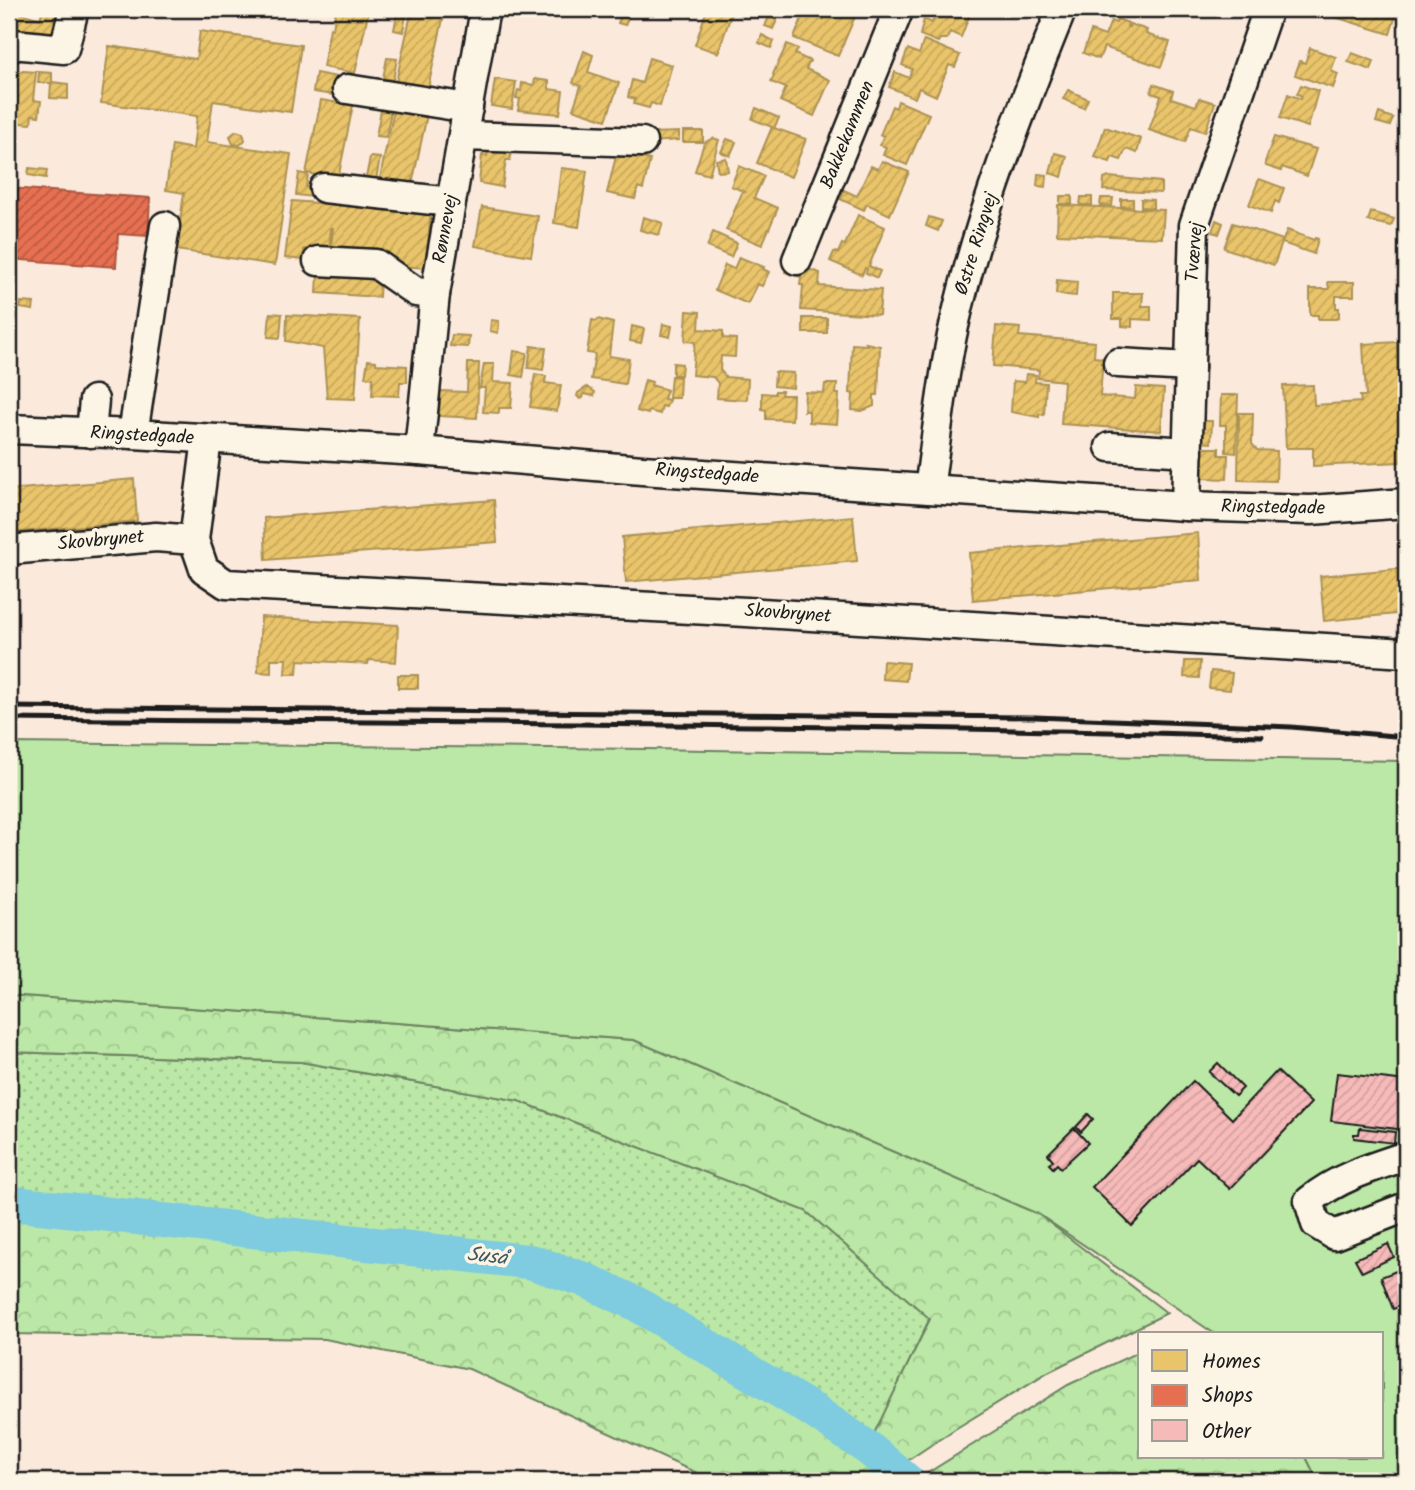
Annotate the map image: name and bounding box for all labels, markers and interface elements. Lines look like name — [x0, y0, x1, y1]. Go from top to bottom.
street label: Bakkekammen — [813, 76, 883, 194]
street label: Østre Ringvej — [947, 188, 1007, 299]
street label: Rønnevej — [425, 191, 467, 266]
street label: Tværvej — [1178, 220, 1212, 283]
street label: Ringstedgade — [89, 418, 195, 454]
street label: Ringstedgade — [654, 455, 760, 493]
street label: Ringstedgade — [1221, 492, 1326, 524]
street label: Skovbrynet — [56, 522, 146, 560]
street label: Skovbrynet — [744, 596, 833, 632]
water label: Suså — [465, 1238, 513, 1276]
legend — [1138, 1332, 1384, 1458]
text: Homes — [1202, 1346, 1261, 1379]
text: Shops — [1202, 1380, 1253, 1413]
text: Other — [1202, 1416, 1252, 1449]

